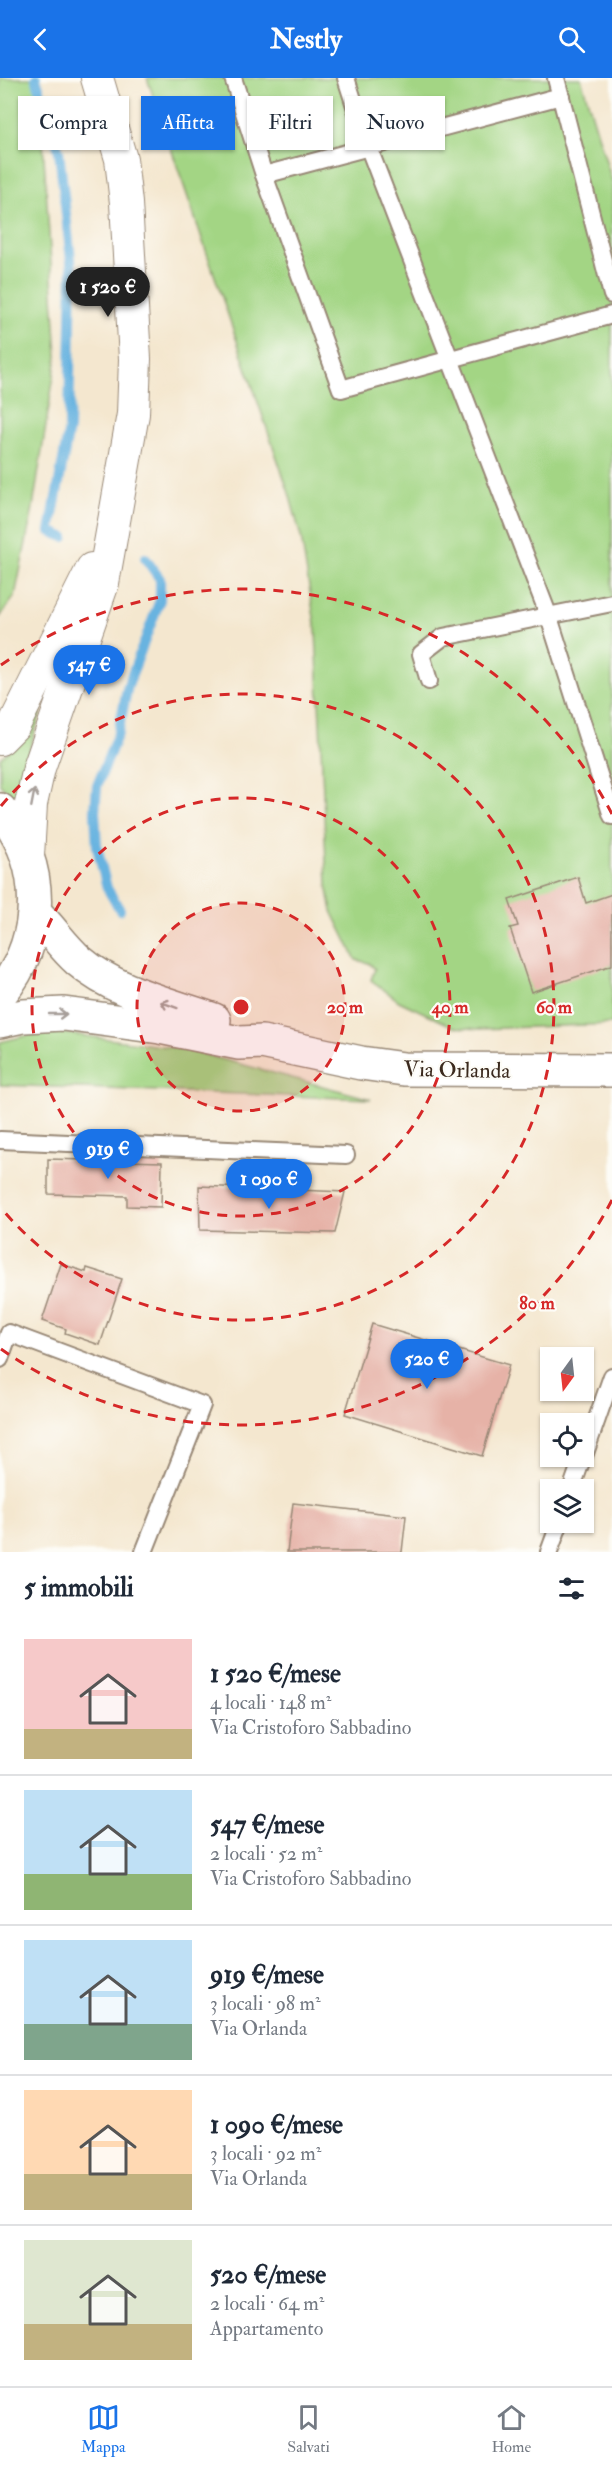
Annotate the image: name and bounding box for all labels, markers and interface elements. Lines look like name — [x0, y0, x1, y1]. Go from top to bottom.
icon: back — [24, 23, 57, 56]
text: Nestly — [270, 23, 342, 56]
icon: search — [555, 23, 588, 56]
chip: Compra — [18, 96, 129, 150]
chip: Affitta — [141, 96, 235, 150]
chip: Filtri — [247, 96, 333, 150]
chip: Nuovo — [345, 96, 445, 150]
pin: 1 520 € — [53, 267, 163, 318]
text: 1 520 € — [80, 274, 136, 299]
pin: 547 € — [47, 645, 131, 696]
text: 547 € — [67, 652, 111, 677]
one-way arrow — [27, 789, 39, 808]
text: 20 m — [327, 996, 364, 1019]
text: 40 m — [431, 996, 469, 1019]
text: 60 m — [536, 996, 573, 1019]
centre of rings — [231, 997, 251, 1017]
one-way arrow — [160, 998, 179, 1009]
one-way arrow — [47, 1009, 67, 1020]
street label: Via Orlanda — [403, 1055, 512, 1085]
pin: 919 € — [66, 1129, 150, 1180]
text: 919 € — [86, 1136, 130, 1161]
pin: 1 090 € — [214, 1159, 324, 1210]
text: 1 090 € — [240, 1166, 298, 1191]
text: 80 m — [519, 1292, 556, 1315]
pin: 520 € — [385, 1339, 469, 1390]
text: 520 € — [404, 1346, 450, 1371]
north arrow — [540, 1347, 594, 1401]
map controls — [540, 1347, 594, 1533]
button: locate — [540, 1413, 594, 1467]
button: layers — [540, 1479, 594, 1533]
text: 5 immobili — [24, 1572, 134, 1604]
icon: filters — [555, 1572, 588, 1605]
text: 1 520 €/mese — [210, 1658, 341, 1690]
icon: home — [72, 1663, 144, 1735]
text: 4 locali · 148 m² — [210, 1690, 331, 1715]
text: Via Cristoforo Sabbadino — [210, 1715, 411, 1740]
text: 547 €/mese — [210, 1809, 324, 1841]
icon: home — [72, 1814, 144, 1886]
text: 2 locali · 52 m² — [210, 1841, 322, 1866]
text: Via Cristoforo Sabbadino — [210, 1866, 411, 1891]
text: 919 €/mese — [210, 1959, 324, 1991]
icon: home — [72, 1964, 144, 2036]
text: 3 locali · 98 m² — [210, 1991, 321, 2016]
text: Via Orlanda — [210, 2016, 307, 2041]
text: 1 090 €/mese — [210, 2109, 343, 2141]
icon: home — [72, 2114, 144, 2186]
text: 3 locali · 92 m² — [210, 2141, 321, 2166]
text: Via Orlanda — [210, 2166, 307, 2191]
text: 520 €/mese — [210, 2259, 326, 2291]
icon: home — [72, 2264, 144, 2336]
text: 2 locali · 64 m² — [210, 2291, 324, 2316]
text: Appartamento — [210, 2316, 323, 2341]
tab: Mappa — [81, 2401, 126, 2457]
tab: Salvati — [287, 2401, 330, 2457]
tab: Home — [491, 2401, 531, 2457]

